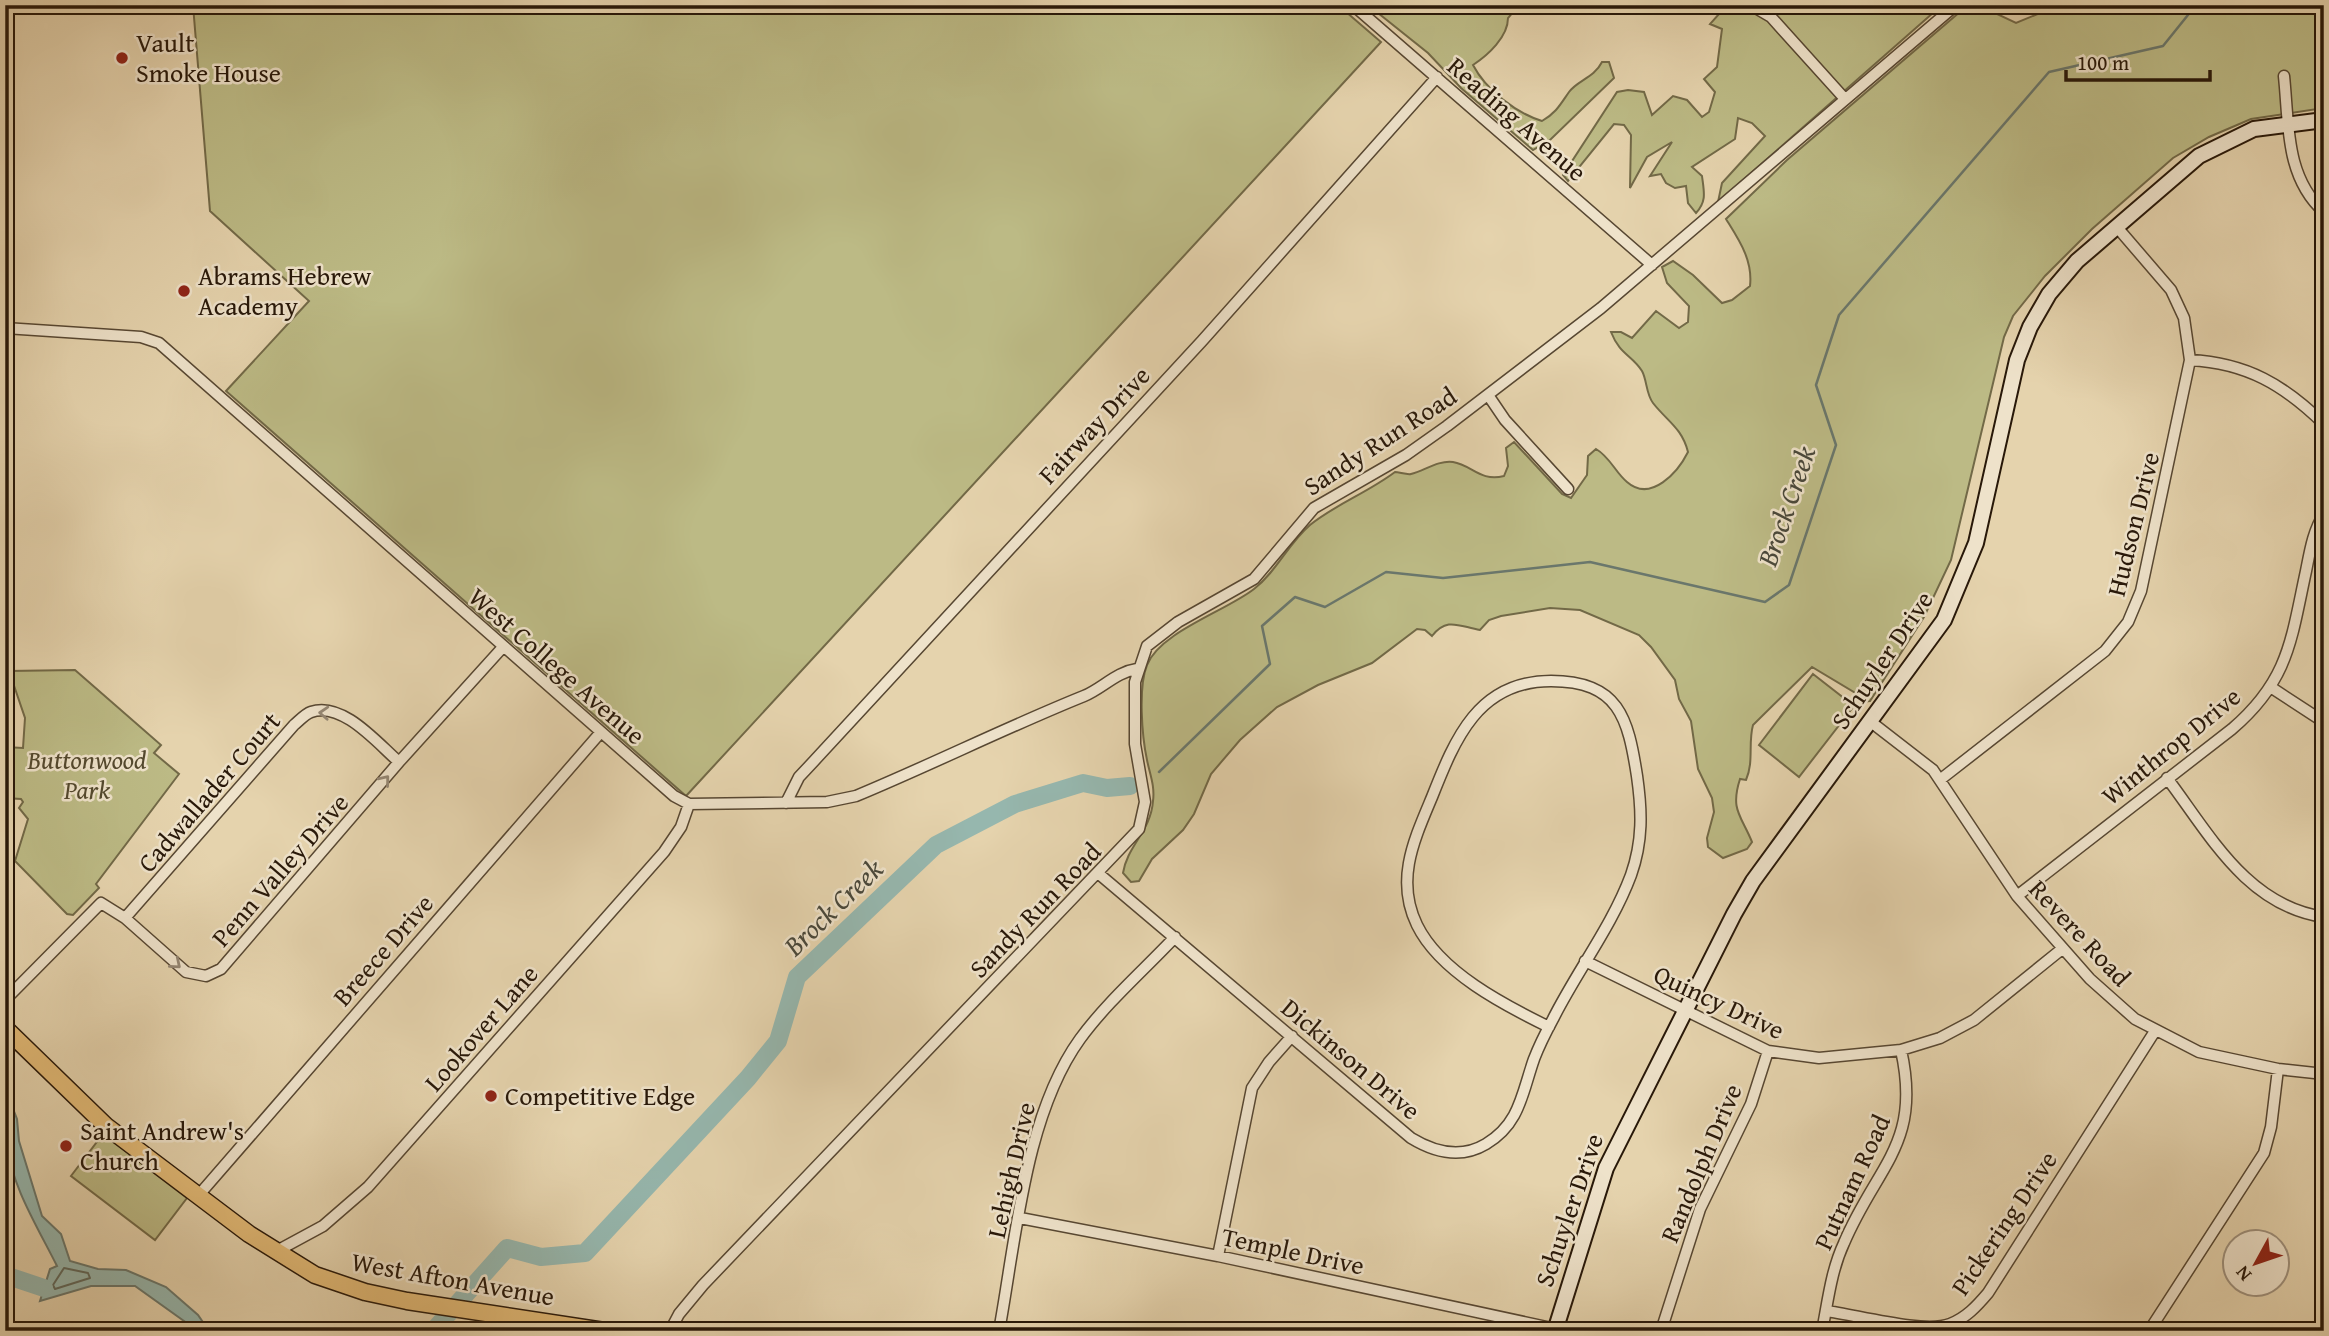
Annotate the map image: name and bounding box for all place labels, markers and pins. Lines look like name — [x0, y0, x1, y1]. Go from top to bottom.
place label: Vault Smoke House — [136, 23, 281, 92]
marker: Vault Smoke House — [114, 50, 130, 66]
place label: Abrams Hebrew Academy — [198, 256, 372, 325]
marker: Abrams Hebrew Academy — [176, 283, 192, 299]
place label: Competitive Edge — [505, 1076, 695, 1115]
marker: Competitive Edge — [483, 1088, 499, 1104]
place label: Saint Andrew's Church — [80, 1111, 244, 1180]
marker: Saint Andrew's Church — [58, 1138, 74, 1154]

